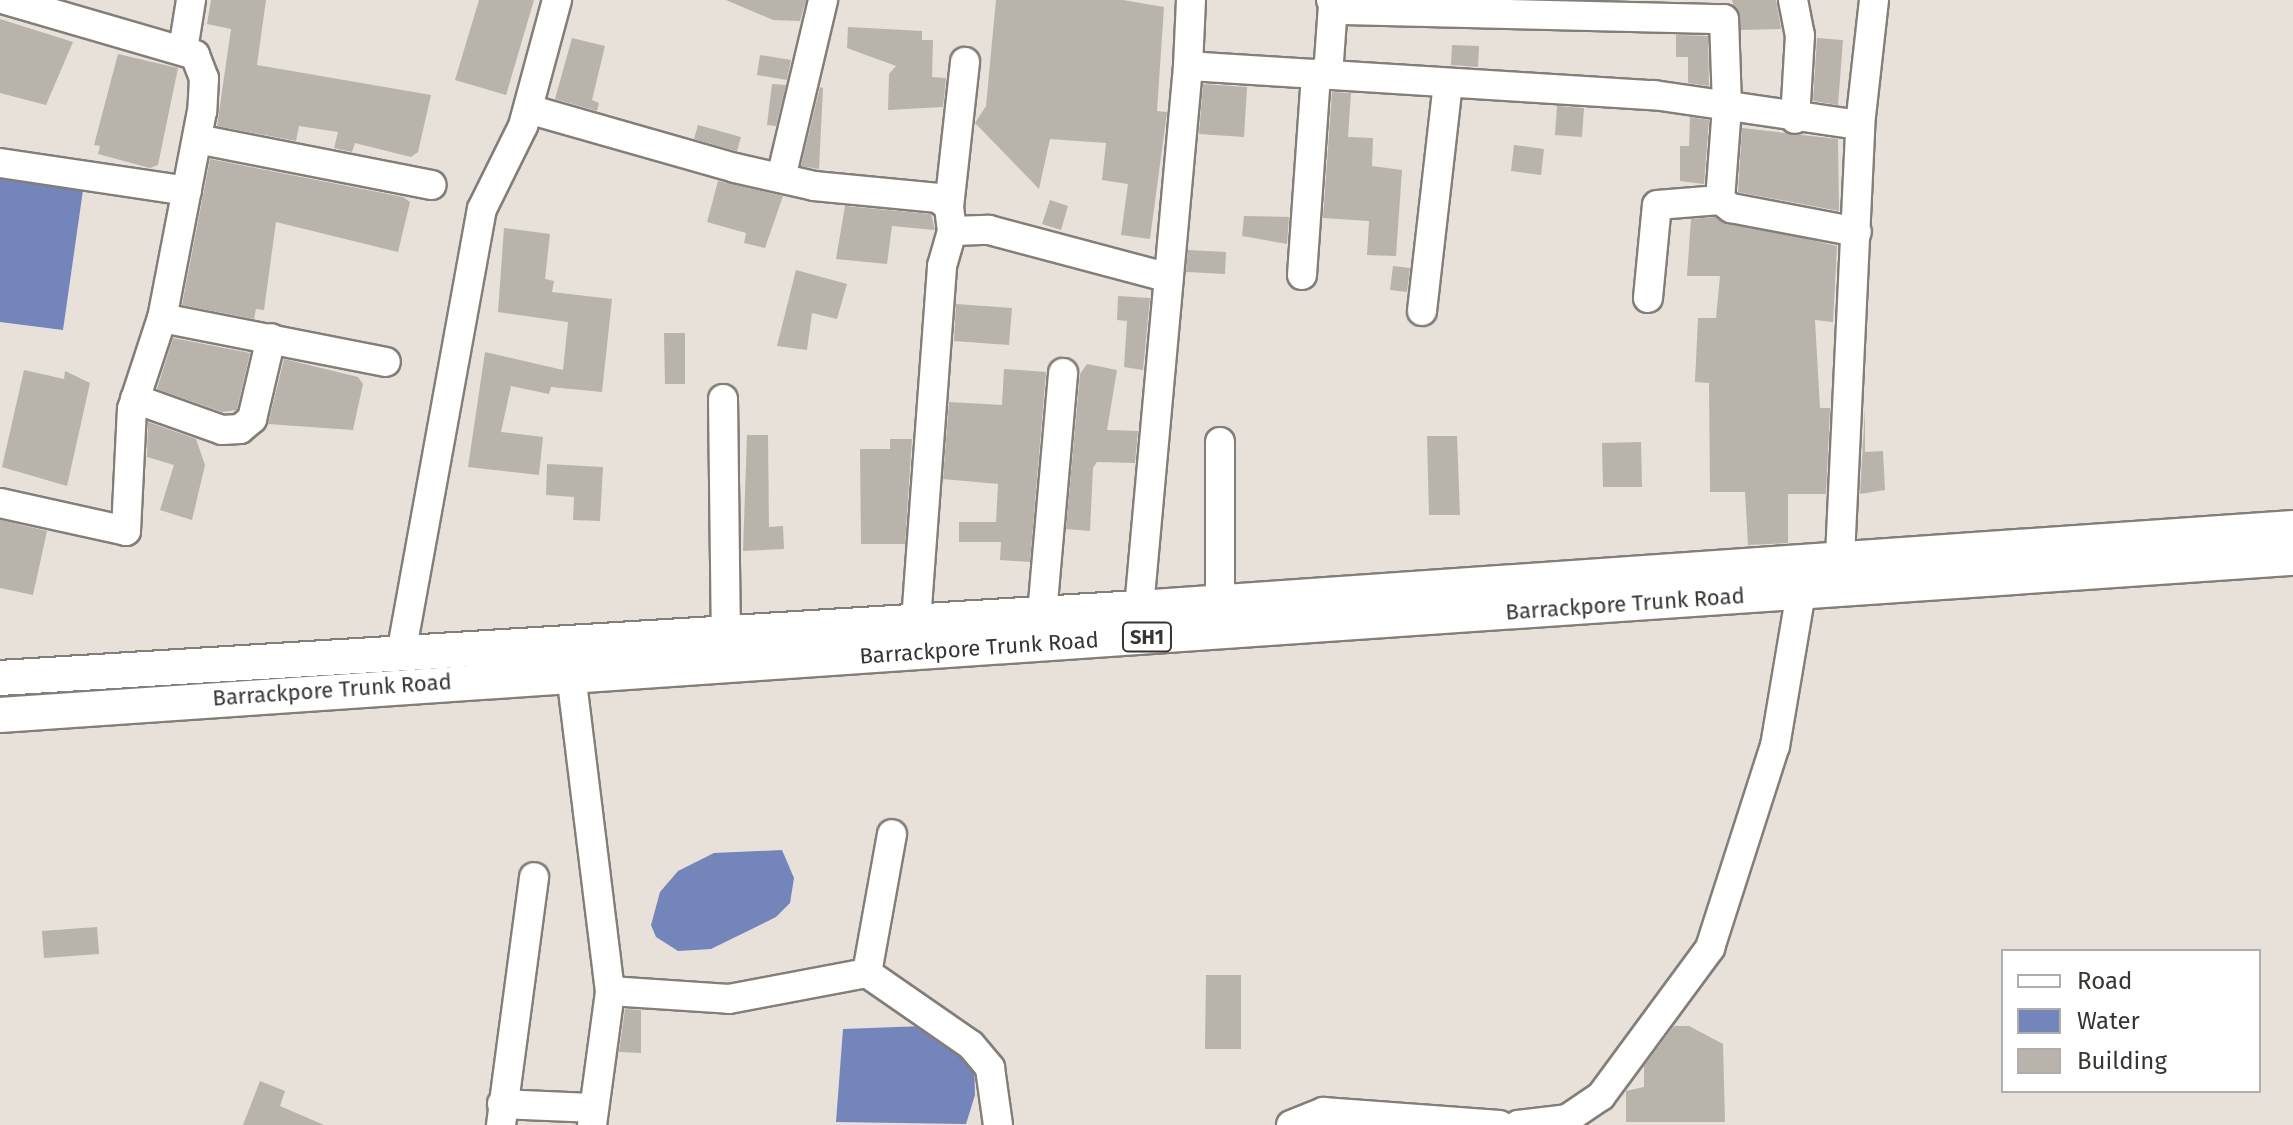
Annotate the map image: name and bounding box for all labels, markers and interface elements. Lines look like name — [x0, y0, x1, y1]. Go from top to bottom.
street label: Barrackpore Trunk Road — [1505, 582, 1745, 626]
road number: SH1 — [1121, 621, 1173, 653]
street label: Barrackpore Trunk Road — [859, 626, 1099, 670]
street label: Barrackpore Trunk Road — [212, 668, 452, 712]
legend — [2001, 949, 2261, 1093]
text: Road — [2077, 967, 2132, 995]
text: Water — [2077, 1007, 2140, 1035]
text: Building — [2077, 1047, 2167, 1075]

